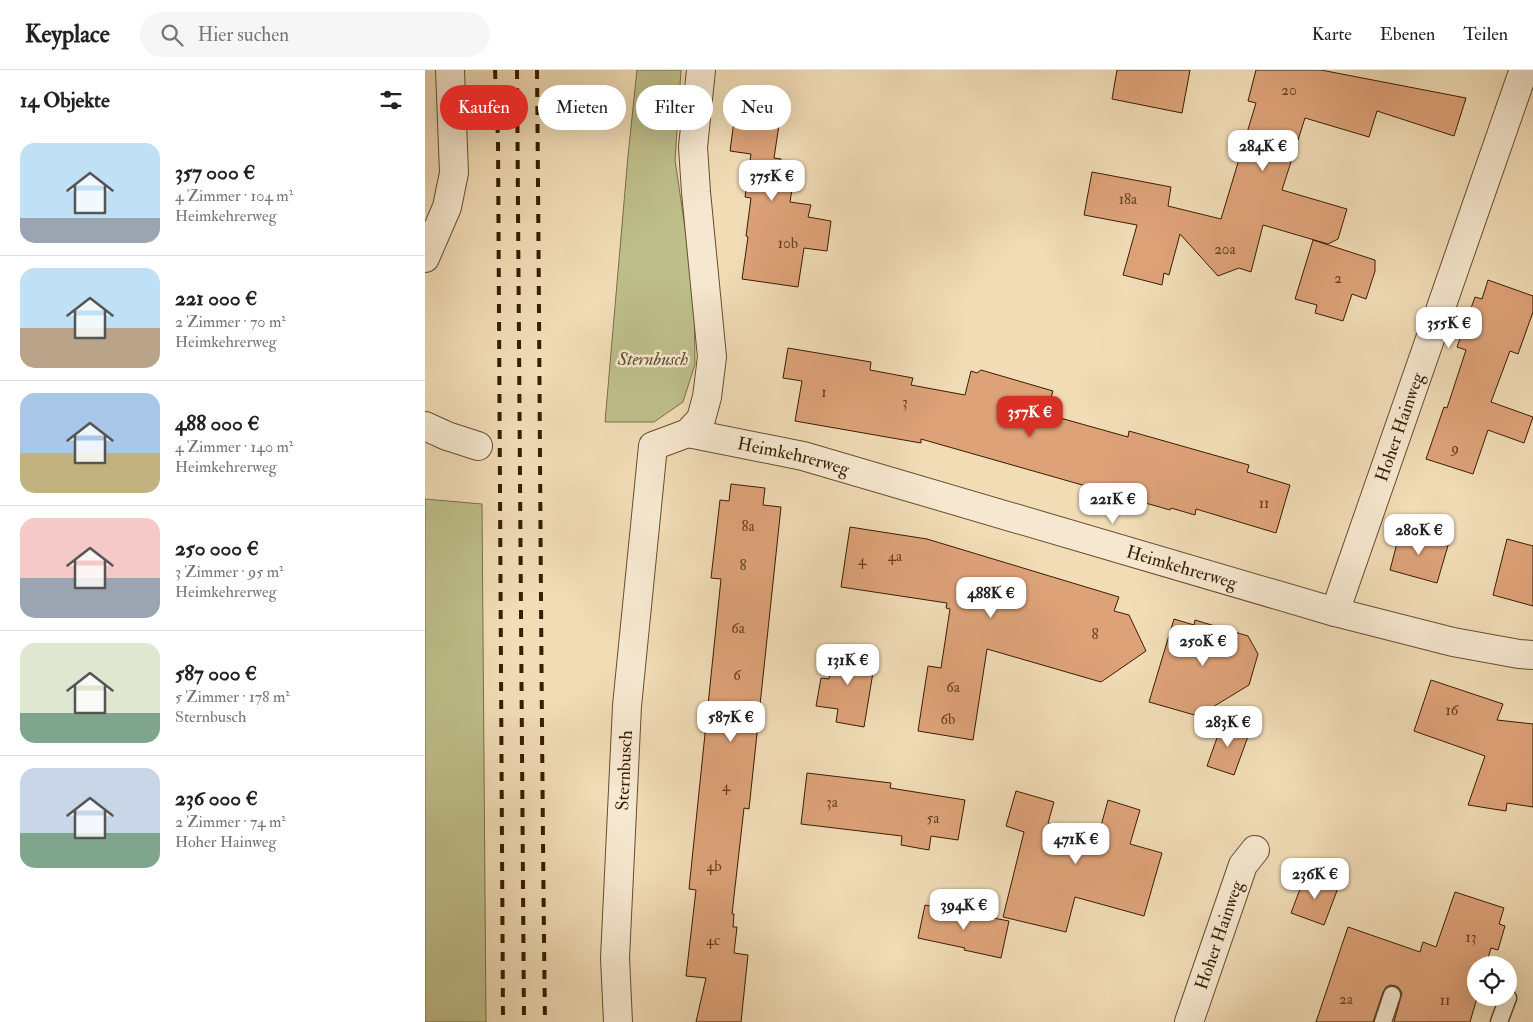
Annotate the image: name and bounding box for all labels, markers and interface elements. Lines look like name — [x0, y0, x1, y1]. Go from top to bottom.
search box — [140, 12, 490, 57]
text: Keyplace — [25, 19, 110, 50]
icon: search — [158, 21, 186, 49]
text: Hier suchen — [198, 23, 289, 47]
text: Karte — [1312, 23, 1352, 46]
text: Ebenen — [1380, 23, 1435, 46]
text: Teilen — [1463, 23, 1508, 46]
house number: 20 — [1281, 81, 1297, 100]
chip: Kaufen — [440, 85, 528, 130]
chip: Mieten — [538, 85, 626, 130]
chip: Filter — [636, 85, 713, 130]
chip: Neu — [723, 85, 791, 130]
icon: filters — [377, 86, 405, 114]
text: 14 Objekte — [20, 87, 110, 114]
pin: 284K € — [1222, 129, 1304, 172]
text: 284K € — [1239, 136, 1287, 156]
text: 357 000 € — [175, 159, 255, 186]
pin: 375K € — [731, 160, 813, 202]
icon: home — [60, 163, 120, 223]
text: 375K € — [750, 166, 794, 186]
text: 4 Zimmer · 104 m² — [175, 186, 293, 206]
house number: 18a — [1119, 190, 1138, 209]
text: Heimkehrerweg — [175, 206, 277, 226]
house number: 10b — [778, 234, 798, 253]
house number: 20a — [1214, 240, 1237, 259]
house number: 2 — [1334, 269, 1342, 288]
text: 221 000 € — [175, 285, 257, 312]
icon: home — [60, 288, 120, 348]
pin: 355K € — [1408, 306, 1490, 349]
text: 2 Zimmer · 70 m² — [175, 312, 286, 332]
text: 355K € — [1427, 313, 1471, 333]
text: Heimkehrerweg — [175, 332, 277, 352]
park label: Sternbusch — [617, 348, 688, 371]
street label: Hoher Hainweg — [1370, 368, 1429, 485]
house number: 1 — [821, 383, 827, 402]
house number: 3 — [902, 393, 908, 412]
pin: 357K € — [989, 396, 1071, 438]
text: 357K € — [1008, 402, 1052, 422]
text: 488 000 € — [175, 410, 259, 437]
icon: home — [60, 413, 120, 473]
street label: Heimkehrerweg — [736, 432, 853, 481]
text: 4 Zimmer · 140 m² — [175, 437, 293, 457]
house number: 9 — [1450, 439, 1459, 458]
text: Heimkehrerweg — [175, 457, 277, 477]
pin: 221K € — [1072, 482, 1154, 525]
text: 221K € — [1090, 489, 1136, 509]
house number: 11 — [1259, 494, 1269, 513]
pin: 280K € — [1378, 514, 1460, 556]
house number: 8a — [741, 517, 755, 536]
text: 280K € — [1395, 520, 1443, 540]
text: 250 000 € — [175, 535, 259, 562]
icon: home — [60, 538, 120, 598]
street label: Heimkehrerweg — [1124, 540, 1241, 595]
house number: 4a — [888, 547, 903, 566]
house number: 4 — [858, 551, 867, 570]
house number: 8 — [739, 556, 747, 575]
text: 3 Zimmer · 95 m² — [175, 562, 284, 582]
pin: 488K € — [950, 576, 1032, 619]
text: Heimkehrerweg — [175, 582, 277, 602]
text: 488K € — [967, 583, 1015, 603]
house number: 6a — [731, 619, 746, 638]
pin: 250K € — [1162, 624, 1244, 667]
house number: 8 — [1091, 625, 1099, 644]
text: 250K € — [1179, 631, 1227, 651]
pin: 131K € — [807, 644, 889, 686]
text: 131K € — [827, 650, 869, 670]
text: 587 000 € — [175, 660, 257, 687]
icon: home — [60, 663, 120, 723]
house number: 6 — [733, 666, 742, 685]
house number: 6a — [946, 678, 961, 697]
text: 5 Zimmer · 178 m² — [175, 687, 290, 707]
pin: 587K € — [690, 700, 772, 743]
house number: 16 — [1446, 701, 1460, 720]
pin: 283K € — [1187, 706, 1269, 748]
text: Sternbusch — [175, 707, 246, 727]
text: 587K € — [708, 707, 754, 727]
house number: 6b — [941, 710, 955, 729]
text: 283K € — [1205, 712, 1251, 732]
street label: Sternbusch — [611, 729, 637, 811]
house number: 4 — [722, 777, 731, 796]
text: 236 000 € — [175, 785, 258, 812]
icon: home — [60, 788, 120, 848]
house number: 3a — [826, 793, 839, 812]
house number: 5a — [927, 809, 940, 828]
text: 2 Zimmer · 74 m² — [175, 812, 286, 832]
pin: 471K € — [1035, 822, 1117, 865]
text: 471K € — [1053, 829, 1099, 849]
text: Hoher Hainweg — [175, 832, 276, 852]
house number: 4b — [706, 857, 722, 876]
pin: 236K € — [1274, 858, 1356, 900]
text: 236K € — [1292, 864, 1338, 884]
street label: Hoher Hainweg — [1190, 876, 1249, 993]
pin: 394K € — [923, 888, 1005, 931]
text: 394K € — [941, 895, 987, 915]
house number: 13 — [1465, 928, 1477, 947]
house number: 4c — [706, 931, 720, 950]
map controls — [1467, 956, 1517, 1006]
button: locate — [1467, 956, 1517, 1006]
house number: 2a — [1339, 990, 1354, 1009]
house number: 11 — [1440, 991, 1450, 1010]

